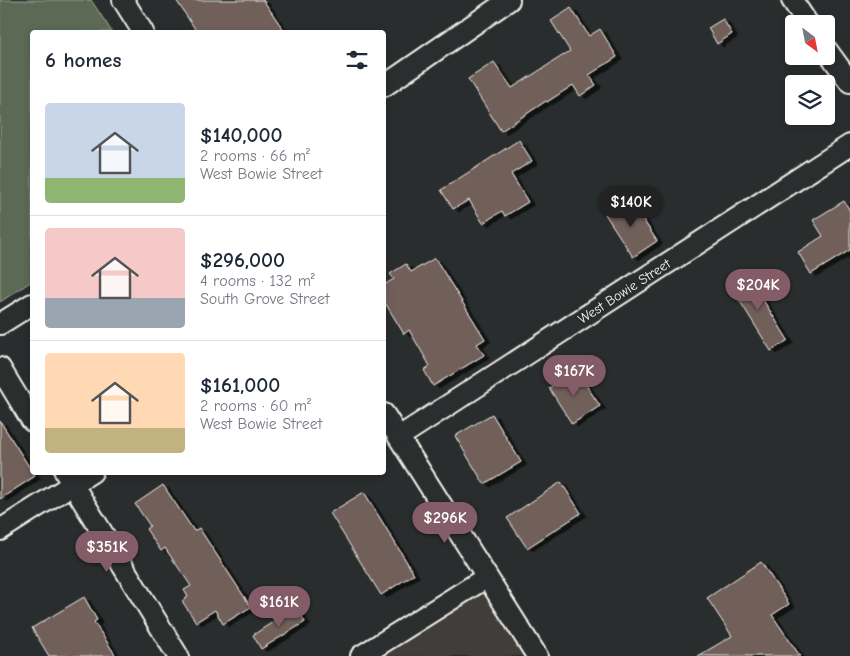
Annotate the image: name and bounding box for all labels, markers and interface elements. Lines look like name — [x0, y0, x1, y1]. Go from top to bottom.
north arrow — [785, 15, 835, 65]
map controls — [785, 15, 835, 125]
icon: filters — [343, 46, 371, 74]
text: 6 homes — [45, 48, 121, 72]
button: layers — [785, 75, 835, 125]
icon: home — [85, 123, 145, 183]
text: $140,000 — [200, 123, 283, 147]
text: 2 rooms · 66 m² — [200, 147, 310, 165]
text: West Bowie Street — [200, 165, 322, 183]
pin: $140K — [596, 186, 666, 228]
text: $140K — [610, 193, 652, 211]
icon: home — [85, 248, 145, 308]
text: $296,000 — [200, 248, 285, 272]
street label: West Bowie Street — [575, 255, 675, 328]
pin: $204K — [723, 268, 793, 311]
text: 4 rooms · 132 m² — [200, 272, 315, 290]
text: $204K — [736, 276, 780, 294]
text: South Grove Street — [200, 290, 330, 308]
pin: $167K — [539, 354, 609, 397]
text: $167K — [554, 362, 594, 380]
icon: home — [85, 373, 145, 433]
text: $161,000 — [200, 373, 280, 397]
text: 2 rooms · 60 m² — [200, 397, 311, 415]
text: West Bowie Street — [200, 415, 322, 433]
pin: $296K — [410, 502, 480, 544]
text: $296K — [423, 509, 467, 527]
pin: $351K — [72, 530, 142, 573]
text: $351K — [86, 538, 128, 556]
pin: $161K — [244, 586, 314, 628]
text: $161K — [259, 593, 299, 611]

